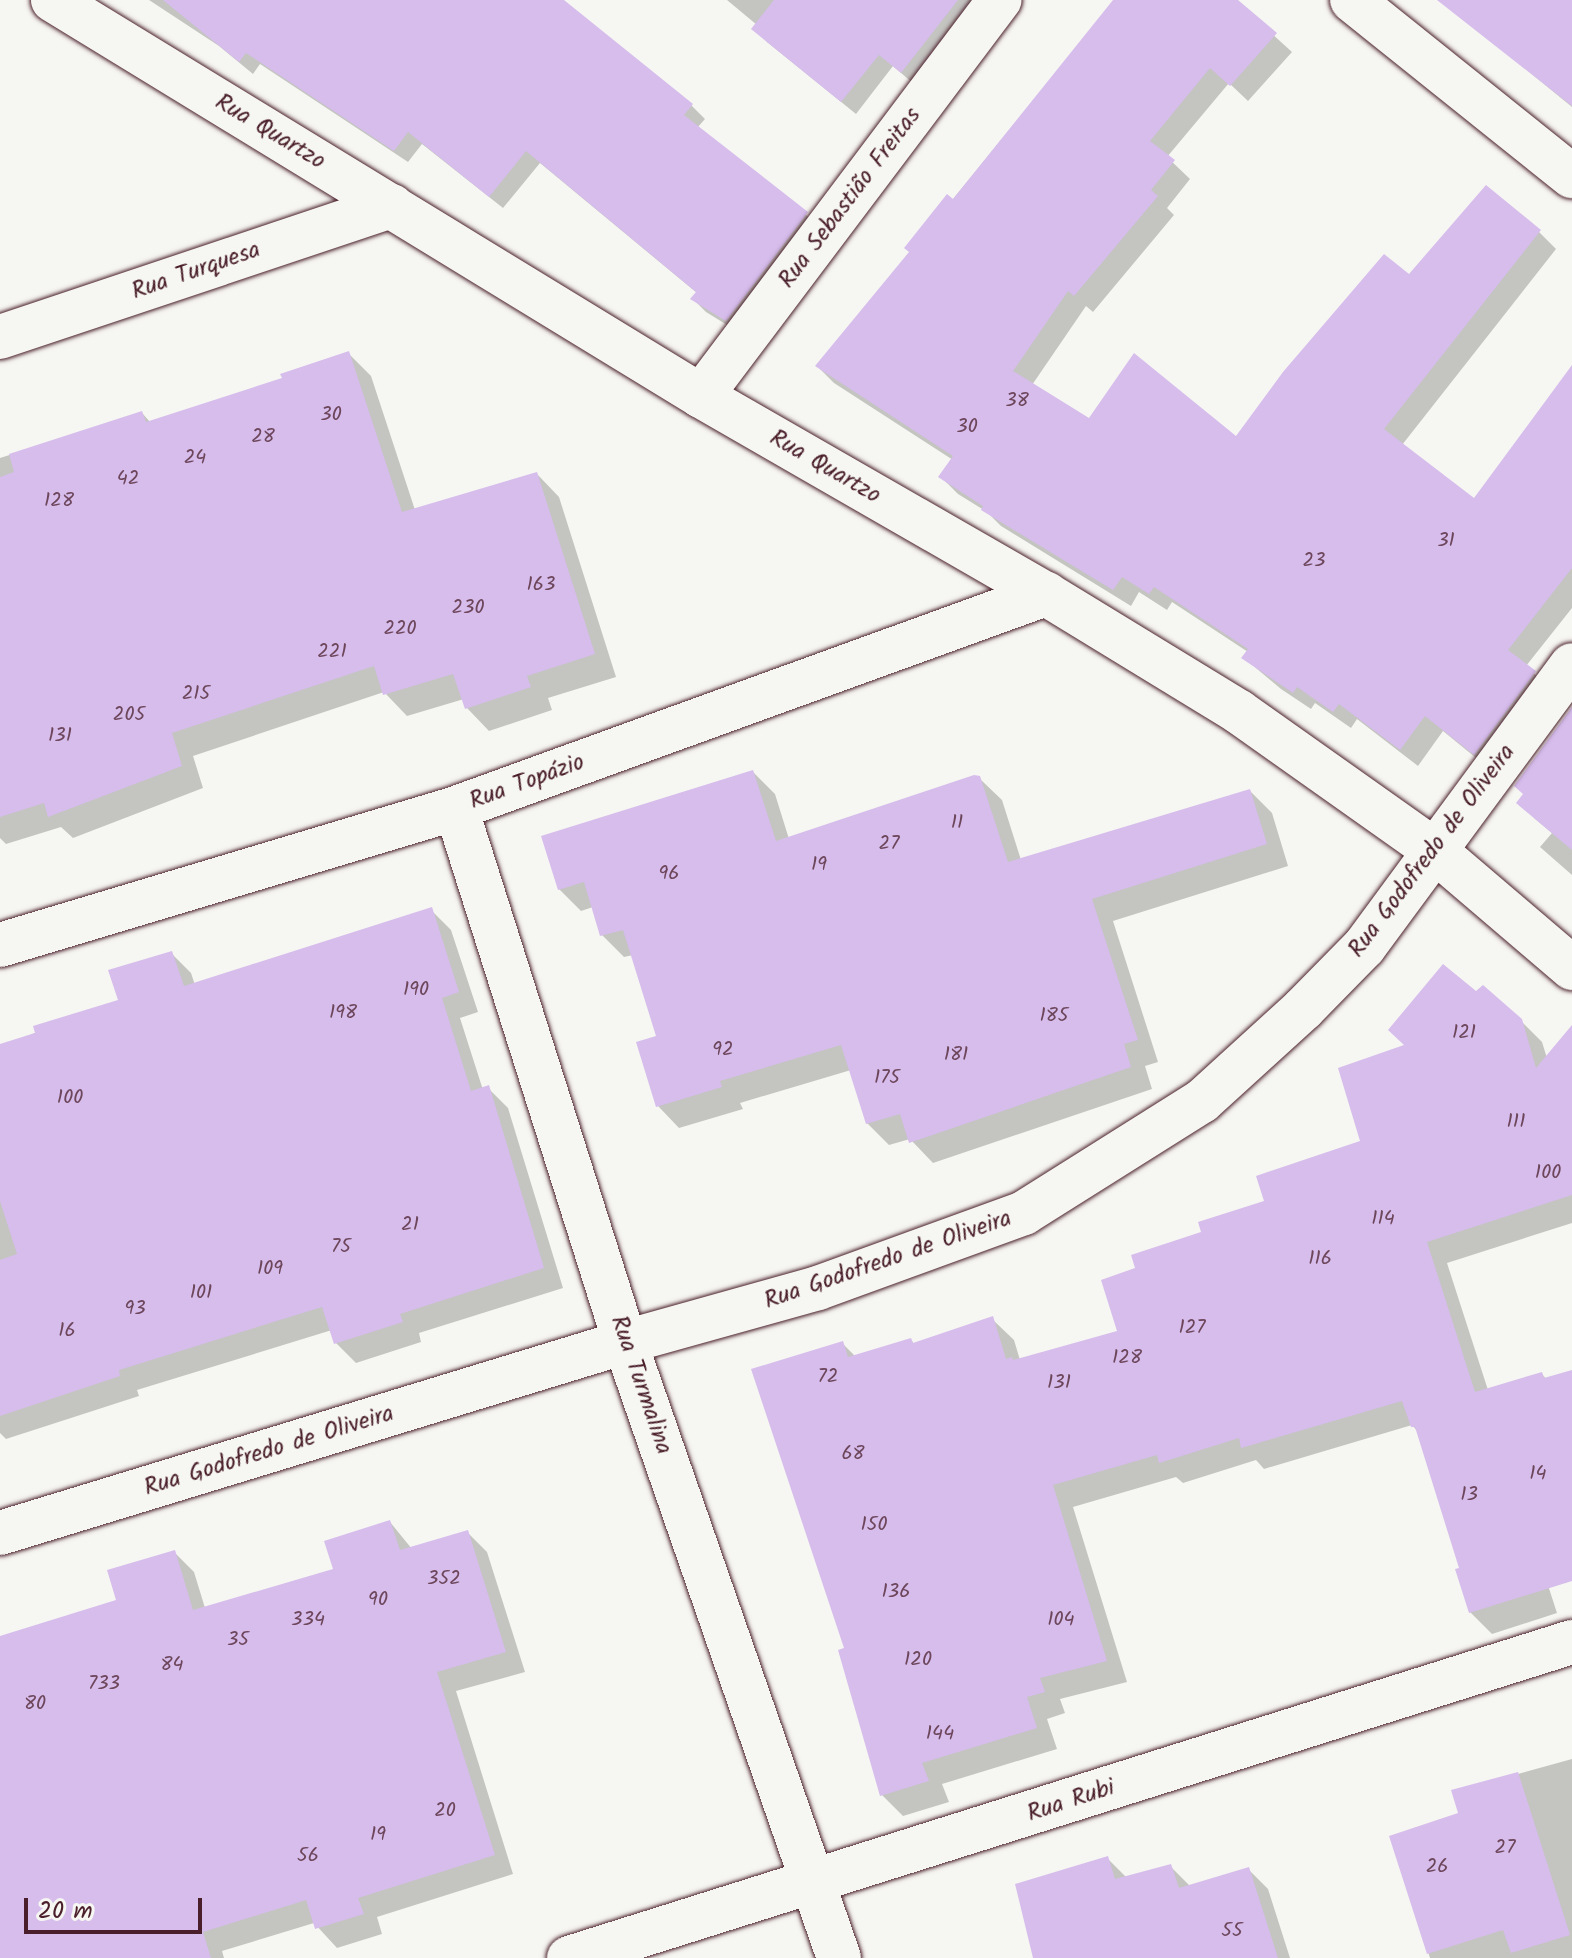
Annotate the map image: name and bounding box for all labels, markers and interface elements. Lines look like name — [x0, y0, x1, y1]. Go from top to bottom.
street label: Rua Quartzo — [210, 88, 330, 176]
street label: Rua Sebastião Freitas — [773, 102, 927, 294]
street label: Rua Turquesa — [128, 236, 264, 306]
house number: 38 — [1005, 389, 1029, 413]
house number: 30 — [320, 403, 342, 427]
house number: 30 — [956, 415, 978, 439]
street label: Rua Quartzo — [764, 424, 886, 510]
house number: 28 — [251, 425, 275, 449]
house number: 24 — [184, 446, 206, 470]
house number: 42 — [117, 467, 139, 491]
house number: 128 — [44, 489, 74, 513]
house number: 31 — [1437, 529, 1455, 553]
house number: 23 — [1302, 549, 1326, 573]
house number: 163 — [527, 573, 555, 597]
house number: 230 — [451, 596, 485, 620]
house number: 220 — [383, 617, 417, 641]
house number: 221 — [317, 640, 347, 664]
house number: 215 — [182, 682, 210, 706]
house number: 205 — [113, 703, 145, 727]
house number: 131 — [48, 724, 72, 748]
street label: Rua Godofredo de Oliveira — [1342, 739, 1522, 963]
street label: Rua Topázio — [466, 748, 588, 816]
house number: 11 — [951, 811, 963, 835]
house number: 27 — [879, 832, 899, 856]
house number: 19 — [811, 853, 827, 877]
house number: 96 — [659, 862, 679, 886]
house number: 190 — [403, 978, 429, 1002]
house number: 198 — [329, 1001, 357, 1025]
house number: 185 — [1039, 1004, 1069, 1028]
house number: 121 — [1452, 1021, 1476, 1045]
house number: 92 — [712, 1038, 734, 1062]
house number: 181 — [944, 1043, 968, 1067]
house number: 175 — [874, 1066, 900, 1090]
house number: 100 — [57, 1086, 83, 1110]
house number: 111 — [1507, 1110, 1525, 1134]
house number: 100 — [1535, 1161, 1561, 1185]
street label: Rua Godofredo de Oliveira — [761, 1204, 1015, 1316]
house number: 114 — [1371, 1207, 1395, 1231]
house number: 21 — [401, 1213, 419, 1237]
house number: 75 — [331, 1235, 351, 1259]
house number: 116 — [1308, 1247, 1332, 1271]
house number: 109 — [257, 1257, 283, 1281]
house number: 101 — [190, 1281, 212, 1305]
house number: 93 — [124, 1297, 146, 1321]
street label: Rua Turmalina — [604, 1312, 678, 1458]
house number: 127 — [1178, 1316, 1206, 1340]
house number: 16 — [58, 1319, 76, 1343]
house number: 128 — [1112, 1346, 1142, 1370]
house number: 72 — [818, 1365, 838, 1389]
house number: 131 — [1047, 1371, 1071, 1395]
street label: Rua Godofredo de Oliveira — [141, 1399, 397, 1503]
house number: 68 — [841, 1442, 865, 1466]
house number: 14 — [1529, 1462, 1547, 1486]
house number: 13 — [1460, 1483, 1478, 1507]
house number: 150 — [860, 1513, 888, 1537]
house number: 352 — [427, 1567, 461, 1591]
house number: 136 — [882, 1580, 910, 1604]
house number: 90 — [368, 1588, 388, 1612]
house number: 334 — [291, 1608, 325, 1632]
house number: 104 — [1047, 1608, 1075, 1632]
house number: 35 — [227, 1628, 249, 1652]
house number: 120 — [904, 1648, 932, 1672]
house number: 84 — [160, 1653, 184, 1677]
house number: 733 — [88, 1672, 120, 1696]
house number: 80 — [24, 1692, 46, 1716]
house number: 144 — [926, 1722, 954, 1746]
street label: Rua Rubi — [1024, 1773, 1118, 1829]
house number: 20 — [434, 1799, 456, 1823]
house number: 19 — [370, 1823, 386, 1847]
house number: 27 — [1495, 1836, 1515, 1860]
house number: 56 — [297, 1844, 319, 1868]
house number: 26 — [1426, 1855, 1448, 1879]
scale bar — [28, 1882, 206, 1932]
text: 20 m — [38, 1892, 93, 1931]
house number: 55 — [1221, 1919, 1243, 1943]

